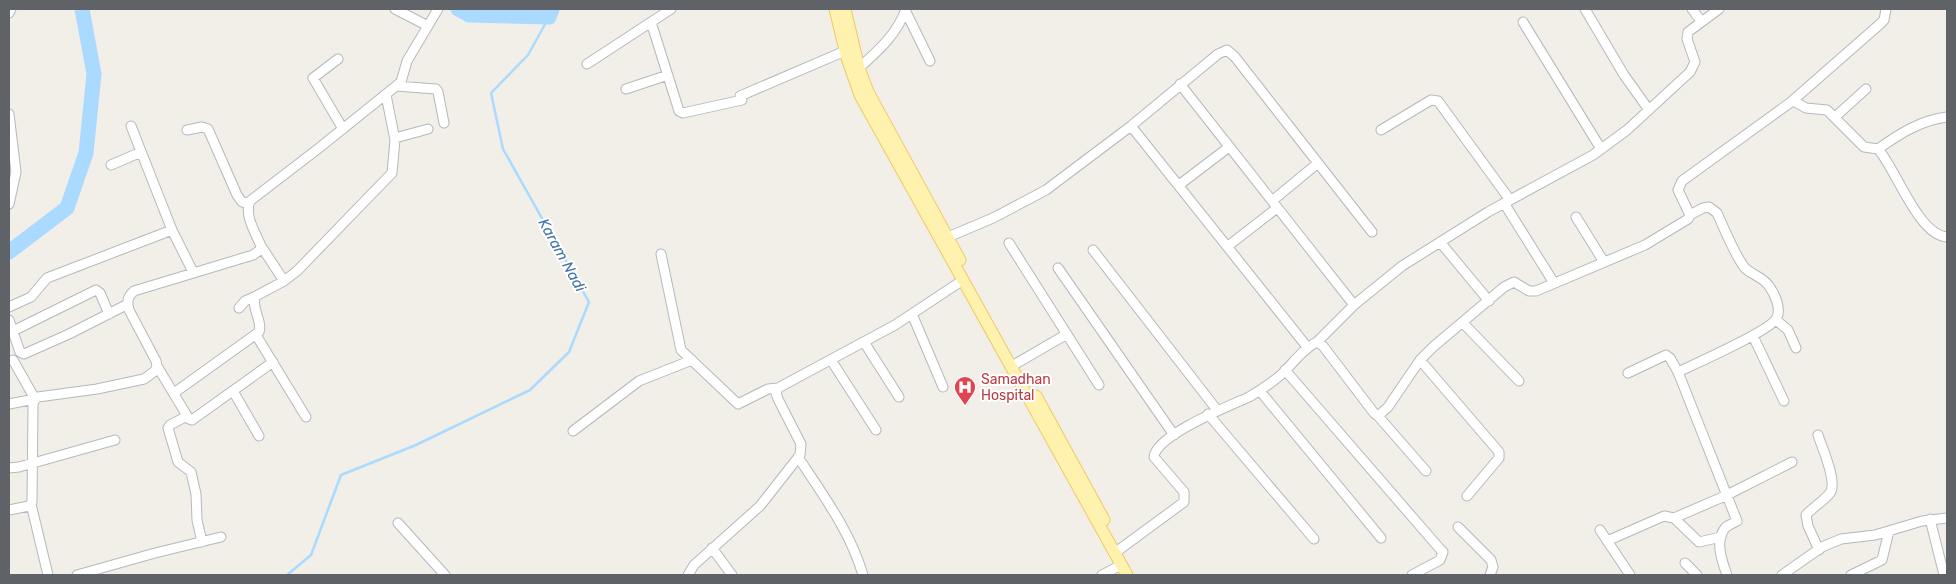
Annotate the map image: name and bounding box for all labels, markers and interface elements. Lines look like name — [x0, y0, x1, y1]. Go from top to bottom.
water label: Karam Nadi — [534, 215, 590, 295]
place label: Samadhan Hospital — [981, 371, 1051, 404]
hospital icon: Samadhan Hospital — [953, 375, 977, 406]

